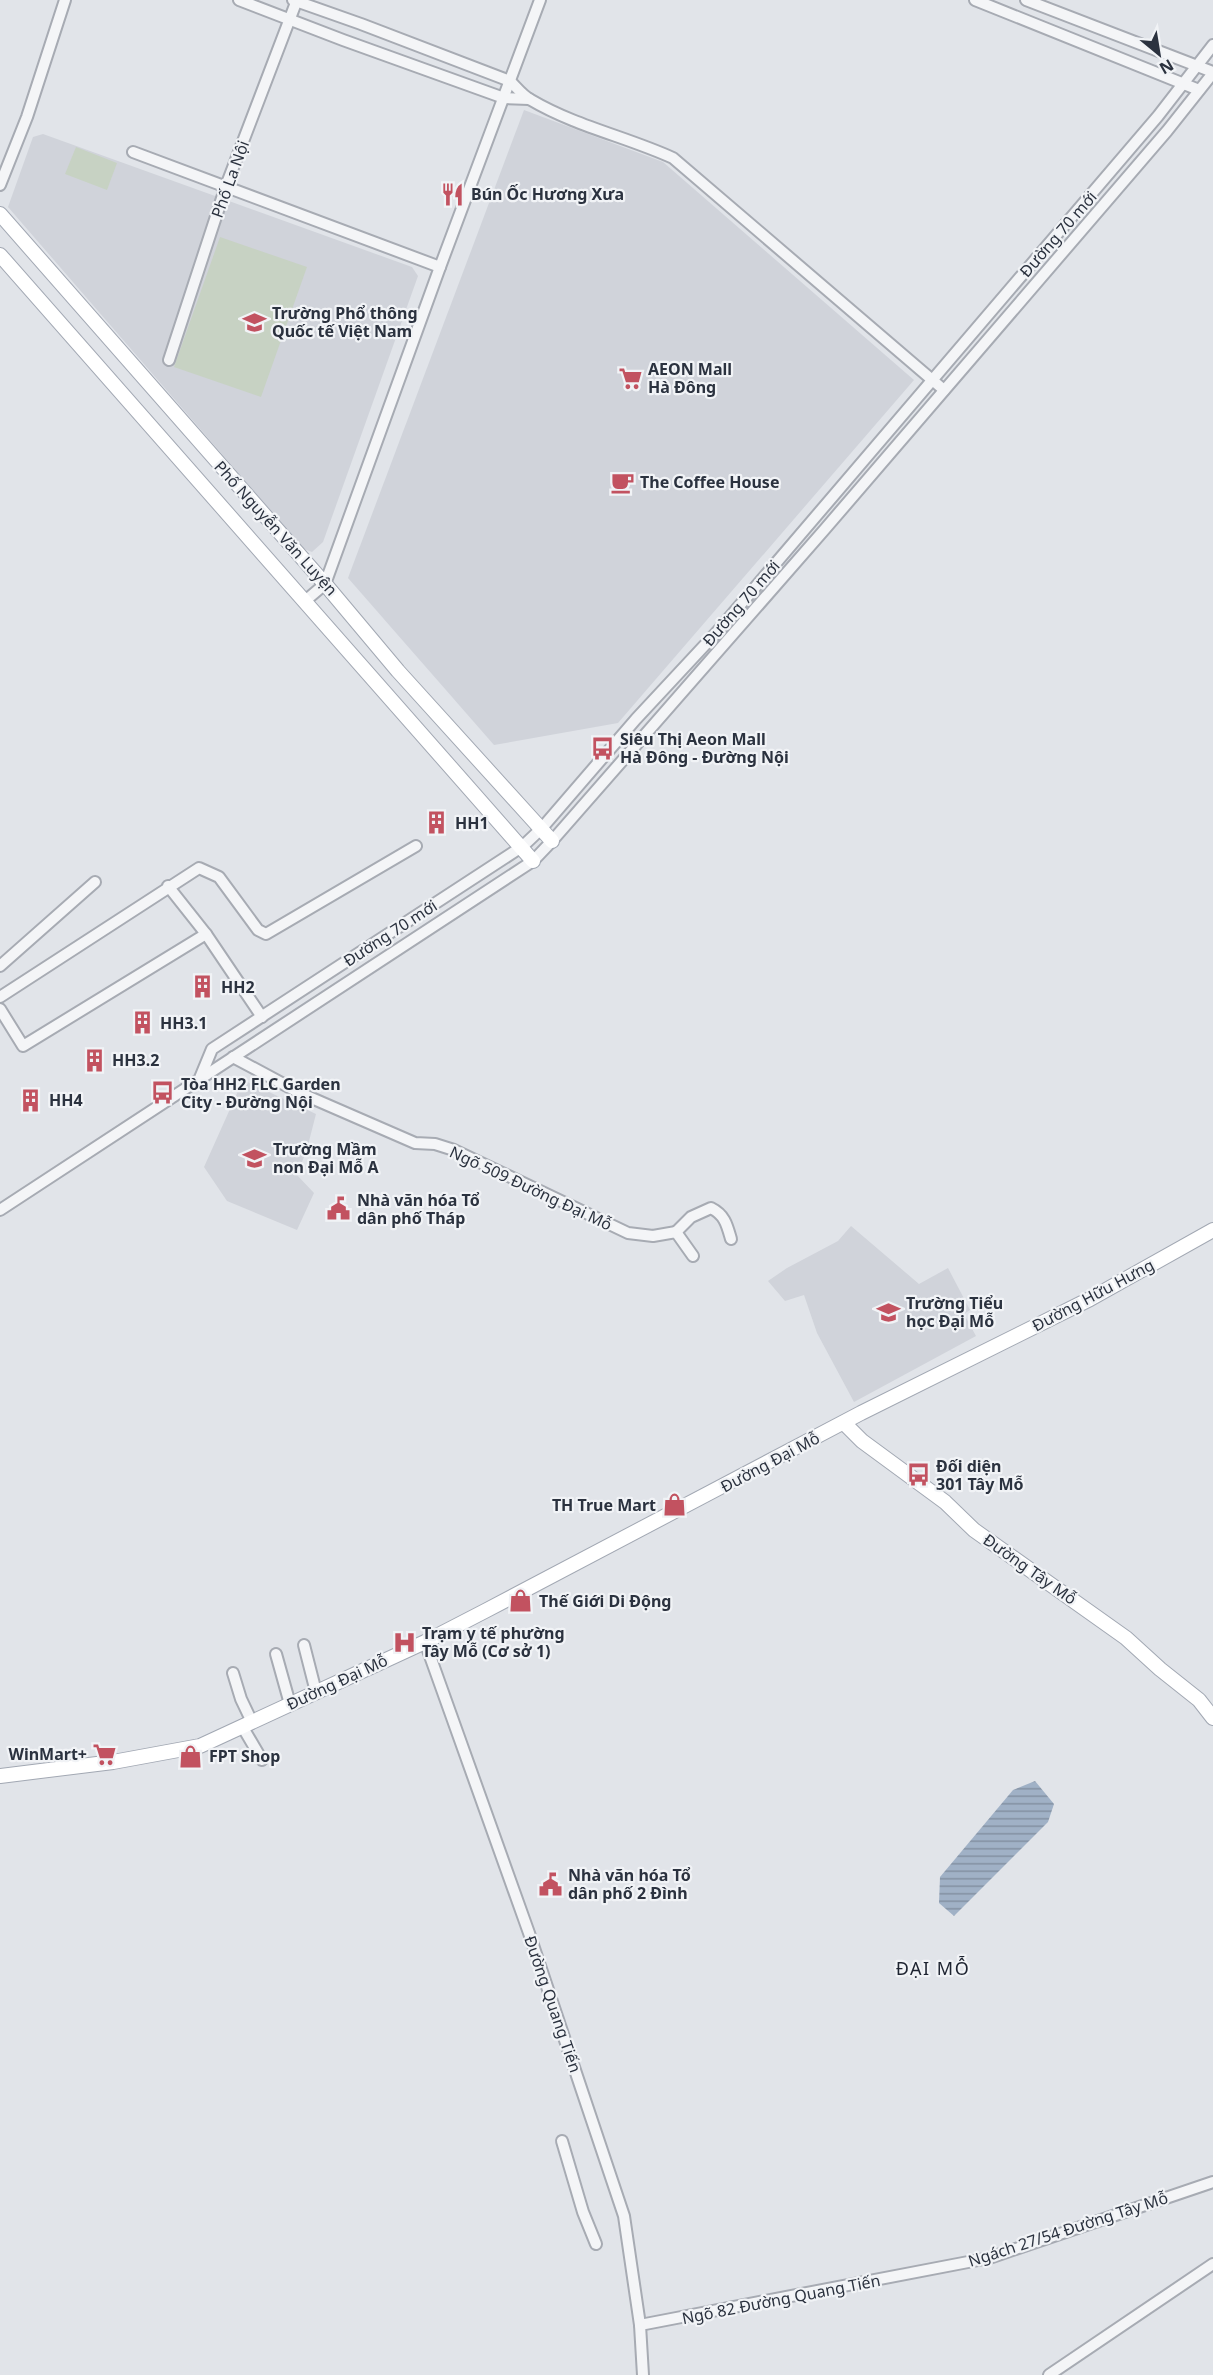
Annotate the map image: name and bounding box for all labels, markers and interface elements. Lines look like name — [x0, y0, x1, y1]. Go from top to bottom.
north arrow — [1129, 24, 1189, 84]
text: N — [1155, 54, 1178, 80]
street label: Phố La Nội — [206, 137, 254, 221]
restaurant icon: Bún Ốc Hương Xưa — [440, 181, 466, 207]
place label: Bún Ốc Hương Xưa — [471, 183, 624, 205]
street label: Đường 70 mới — [1014, 186, 1102, 282]
place label: Trường Phổ thông Quốc tế Việt Nam — [272, 302, 418, 342]
school or university icon: Trường Phổ thông Quốc tế Việt Nam — [241, 309, 267, 335]
place label: AEON Mall Hà Đông — [648, 358, 732, 398]
supermarket icon: AEON Mall Hà Đông — [617, 365, 643, 391]
street label: Phố Nguyễn Văn Luyện — [210, 456, 342, 600]
cafe icon: The Coffee House — [609, 469, 635, 495]
place label: The Coffee House — [640, 471, 779, 493]
street label: Đường 70 mới — [697, 555, 785, 651]
place label: Siêu Thị Aeon Mall Hà Đông - Đường Nội — [620, 728, 789, 768]
bus stop icon: Siêu Thị Aeon Mall Hà Đông - Đường Nội — [589, 735, 615, 761]
building icon: HH1 — [424, 810, 450, 836]
place label: HH1 — [455, 812, 489, 834]
street label: Đường 70 mới — [339, 894, 441, 972]
building icon: HH2 — [190, 974, 216, 1000]
place label: HH2 — [221, 976, 255, 998]
building icon: HH3.1 — [129, 1010, 155, 1036]
place label: HH3.1 — [160, 1012, 207, 1034]
building icon: HH3.2 — [81, 1047, 107, 1073]
place label: HH3.2 — [112, 1049, 159, 1071]
place label: Tòa HH2 FLC Garden City - Đường Nội — [181, 1073, 341, 1113]
bus stop icon: Tòa HH2 FLC Garden City - Đường Nội — [150, 1080, 176, 1106]
building icon: HH4 — [18, 1087, 44, 1113]
place label: HH4 — [49, 1089, 83, 1111]
place label: Trường Mầm non Đại Mỗ A — [273, 1138, 379, 1178]
street label: Ngõ 509 Đường Đại Mỗ — [446, 1141, 616, 1235]
school or university icon: Trường Mầm non Đại Mỗ A — [242, 1145, 268, 1171]
place label: Nhà văn hóa Tổ dân phố Tháp — [357, 1189, 480, 1229]
public building icon: Nhà văn hóa Tổ dân phố Tháp — [326, 1196, 352, 1222]
street label: Đường Hữu Hưng — [1028, 1254, 1158, 1336]
place label: Trường Tiểu học Đại Mỗ — [906, 1292, 1003, 1332]
school or university icon: Trường Tiểu học Đại Mỗ — [875, 1299, 901, 1325]
street label: Đường Đại Mỗ — [717, 1427, 823, 1497]
place label: Đối diện 301 Tây Mỗ — [936, 1455, 1024, 1495]
bus stop icon: Đối diện 301 Tây Mỗ — [905, 1462, 931, 1488]
shop icon: TH True Mart — [661, 1492, 687, 1518]
place label: TH True Mart — [552, 1494, 656, 1516]
street label: Đường Tây Mỗ — [979, 1529, 1081, 1609]
shop icon: Thế Giới Di Động — [508, 1588, 534, 1614]
place label: Thế Giới Di Động — [539, 1590, 671, 1612]
place label: Trạm y tế phường Tây Mỗ (Cơ sở 1) — [422, 1622, 565, 1662]
hospital icon: Trạm y tế phường Tây Mỗ (Cơ sở 1) — [391, 1629, 417, 1655]
street label: Đường Đại Mỗ — [283, 1649, 391, 1715]
supermarket icon: WinMart+ — [92, 1741, 118, 1767]
place label: WinMart+ — [8, 1743, 87, 1765]
shop icon: FPT Shop — [178, 1743, 204, 1769]
place label: FPT Shop — [209, 1745, 280, 1767]
place label: Nhà văn hóa Tổ dân phố 2 Đình — [568, 1864, 691, 1904]
public building icon: Nhà văn hóa Tổ dân phố 2 Đình — [537, 1871, 563, 1897]
street label: Đường Quang Tiến — [519, 1933, 587, 2075]
district label: ĐẠI MỖ — [896, 1955, 970, 1980]
street label: Ngách 27/54 Đường Tây Mỗ — [965, 2186, 1171, 2272]
street label: Ngõ 82 Đường Quang Tiến — [680, 2269, 882, 2329]

